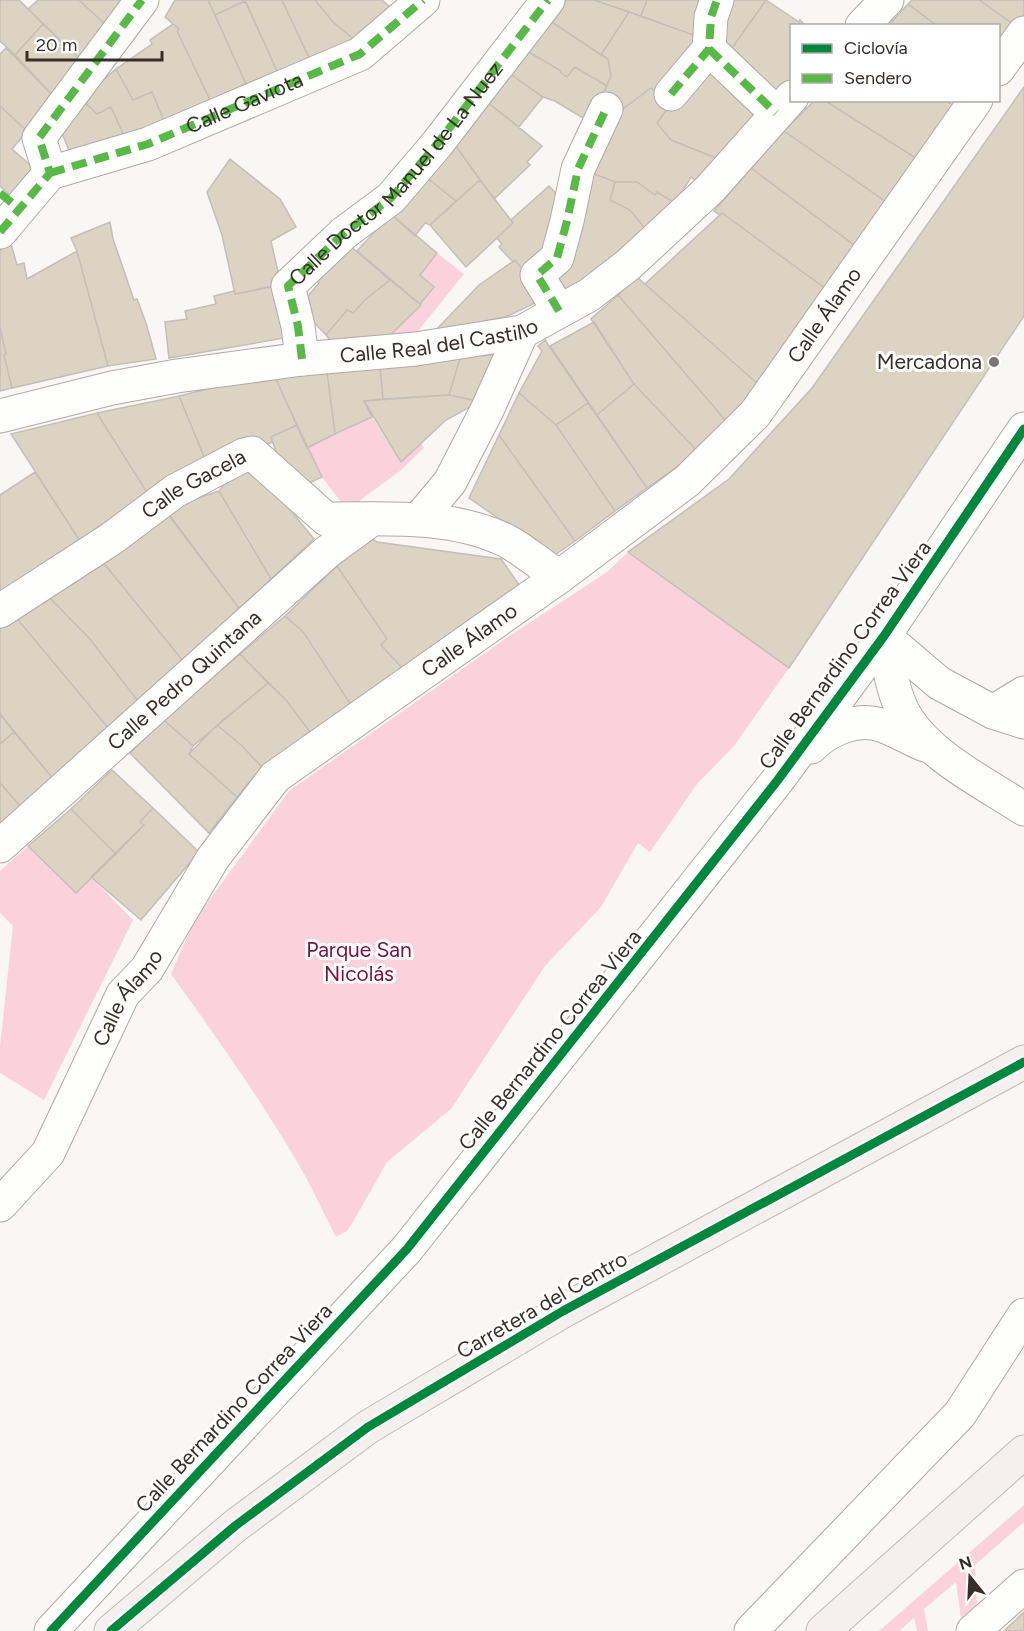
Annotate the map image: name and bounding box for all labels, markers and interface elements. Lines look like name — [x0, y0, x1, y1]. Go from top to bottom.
scale bar — [27, 24, 162, 62]
legend — [790, 24, 1000, 102]
text: 20 m — [36, 34, 77, 56]
text: Ciclovía — [844, 37, 908, 59]
street label: Calle Doctor Manuel de La Nuez — [283, 57, 508, 291]
street label: Calle Gaviota — [182, 67, 307, 138]
text: Sendero — [844, 67, 912, 89]
street label: Calle Álamo — [782, 262, 866, 368]
street label: Calle Real del Castillo — [339, 313, 542, 368]
place label: Mercadona — [877, 349, 982, 374]
marker: Mercadona — [987, 355, 1001, 369]
street label: Calle Gacela — [136, 443, 250, 524]
street label: Calle Bernardino Correa Viera — [753, 536, 936, 774]
street label: Calle Álamo — [416, 597, 522, 682]
street label: Calle Pedro Quintana — [102, 604, 266, 755]
street label: Calle Bernardino Correa Viera — [453, 924, 646, 1155]
park label: Parque San Nicolás — [306, 937, 412, 986]
street label: Calle Álamo — [87, 945, 168, 1050]
street label: Carretera del Centro — [452, 1245, 632, 1364]
street label: Calle Bernardino Correa Viera — [130, 1298, 337, 1517]
north arrow — [940, 1547, 1000, 1607]
text: N — [957, 1552, 974, 1574]

